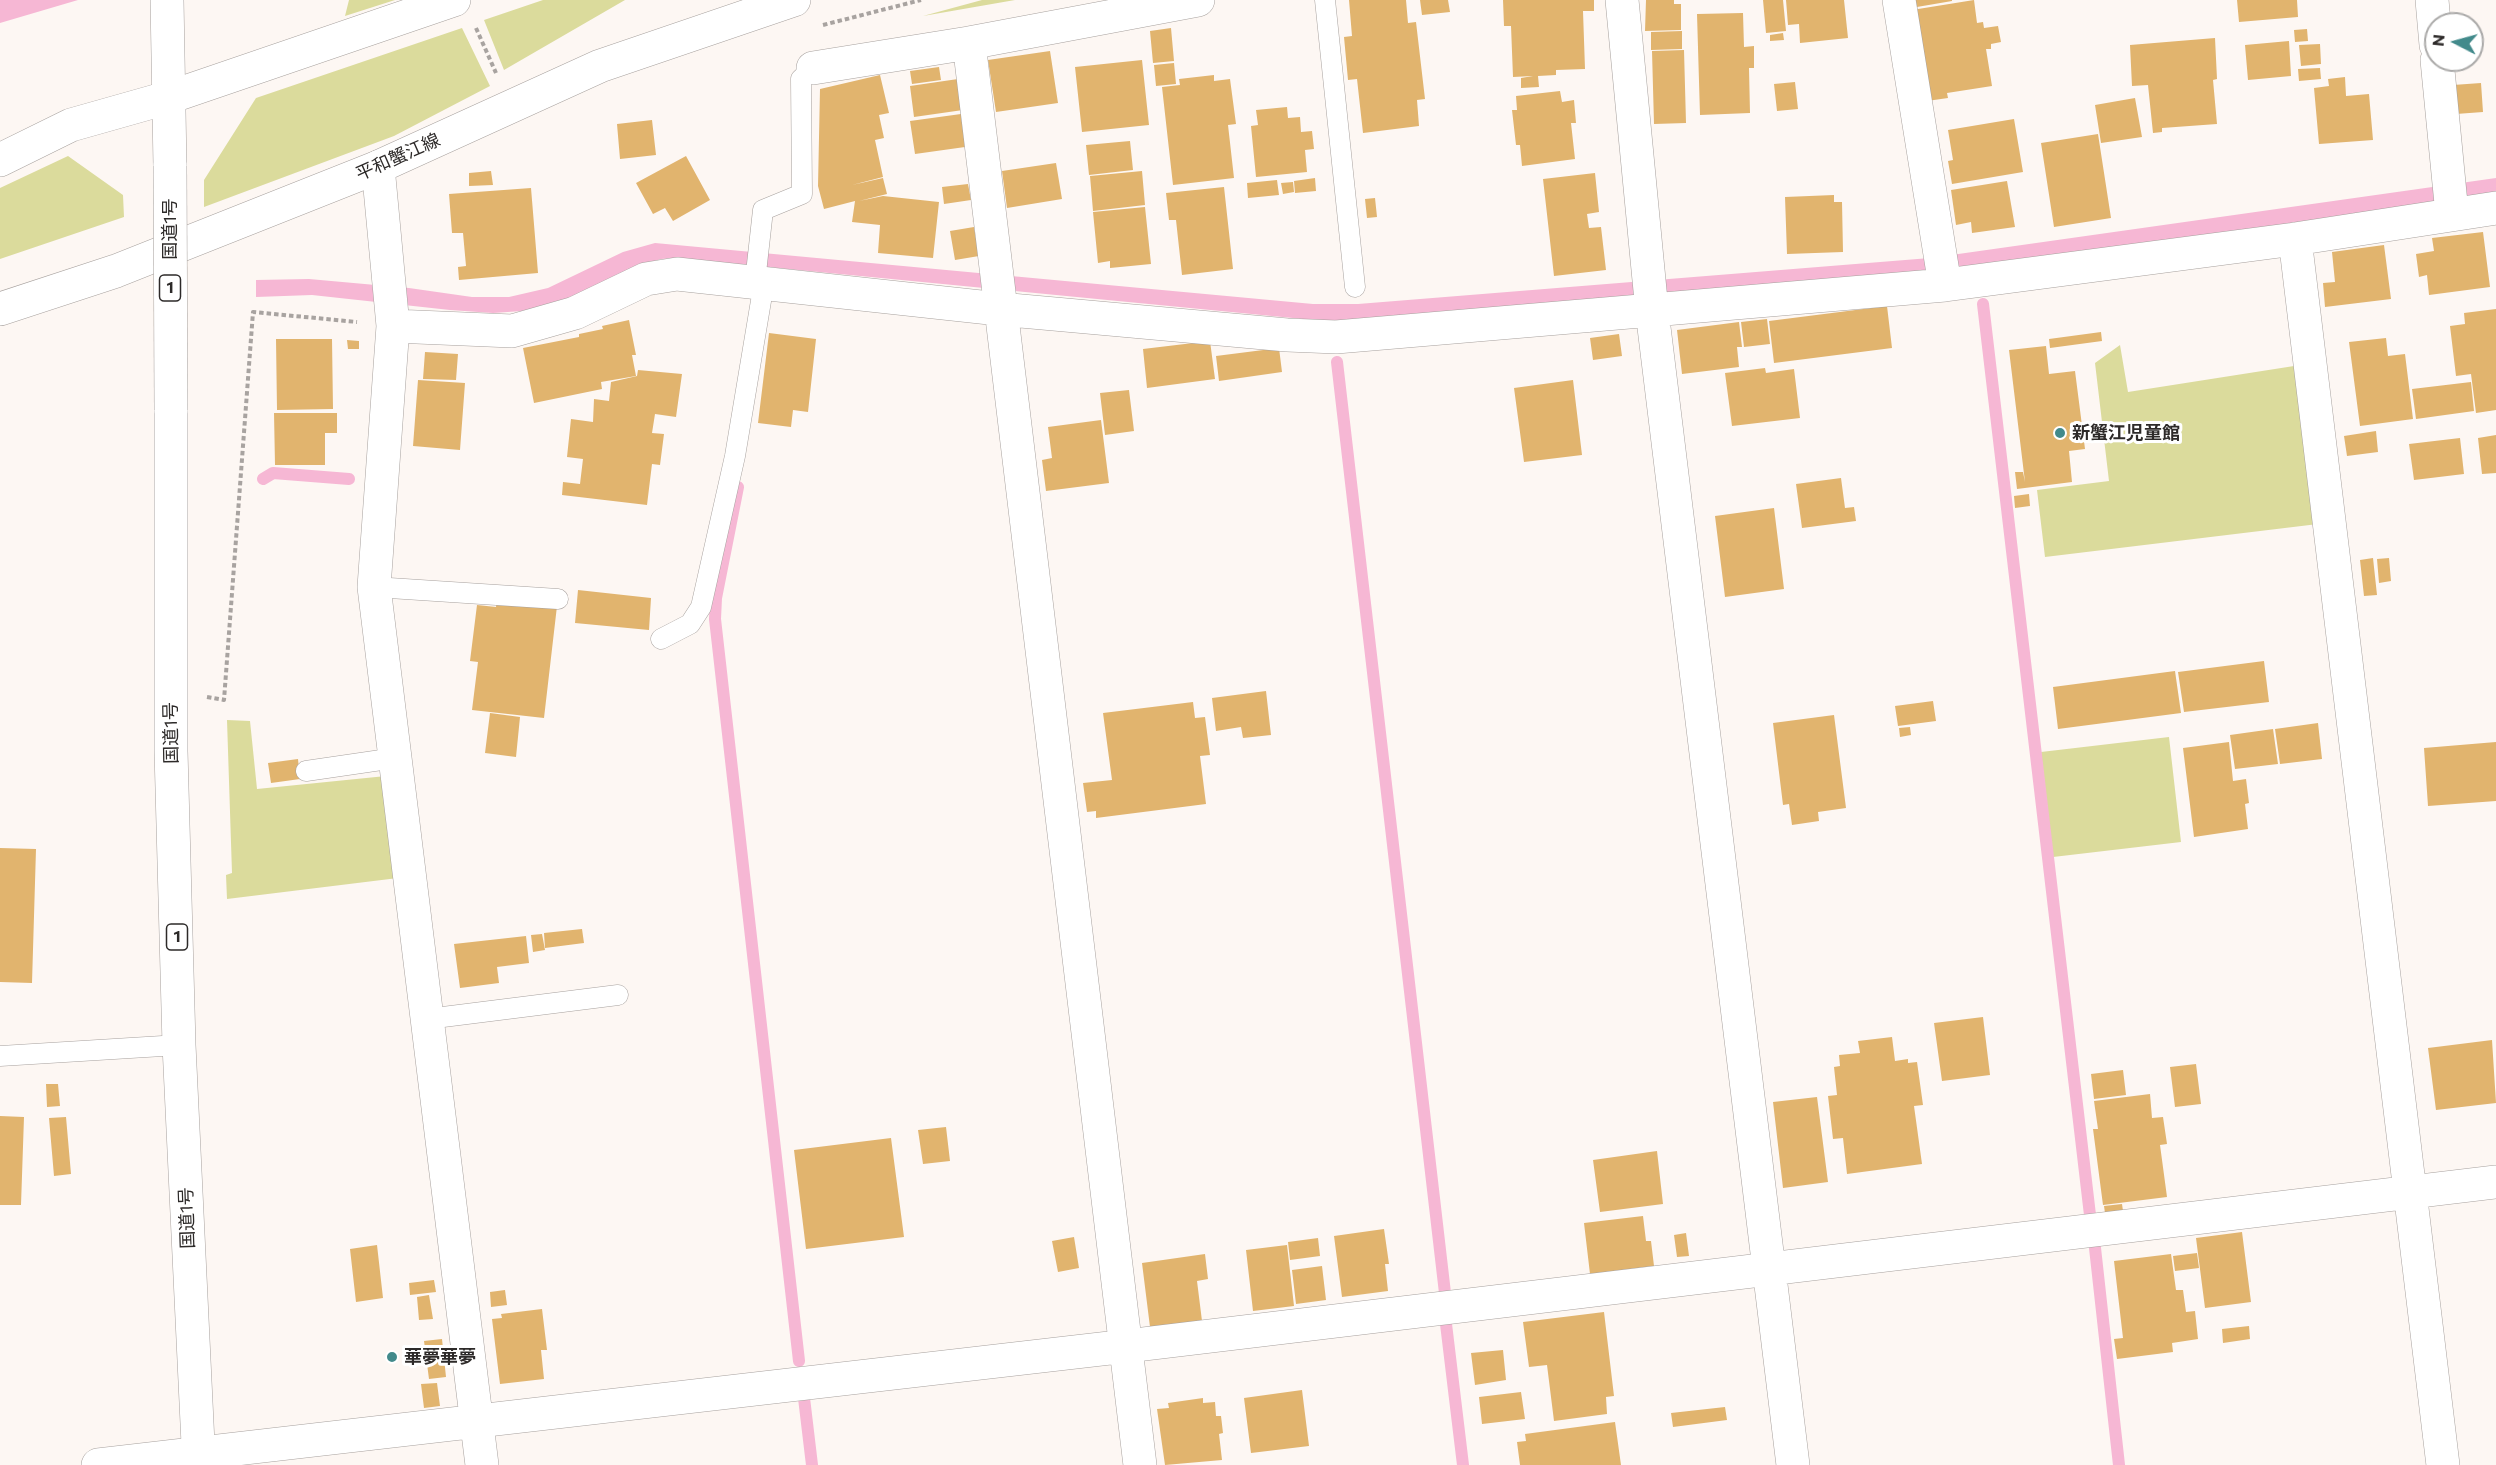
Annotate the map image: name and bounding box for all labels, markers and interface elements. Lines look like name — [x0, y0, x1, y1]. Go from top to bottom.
north arrow — [2424, 12, 2484, 72]
text: N — [2428, 33, 2448, 47]
street label: 平和蟹江線 — [352, 129, 444, 185]
street label: 国道1号 — [159, 198, 181, 260]
road number: 1 — [160, 275, 180, 301]
place label: 新蟹江児童館 — [2072, 422, 2180, 444]
marker: 新蟹江児童館 — [2053, 426, 2067, 440]
street label: 国道1号 — [160, 702, 182, 764]
road number: 1 — [166, 924, 188, 950]
street label: 国道1号 — [175, 1187, 199, 1249]
place label: 華夢華夢 — [404, 1346, 476, 1368]
marker: 華夢華夢 — [385, 1350, 399, 1364]

